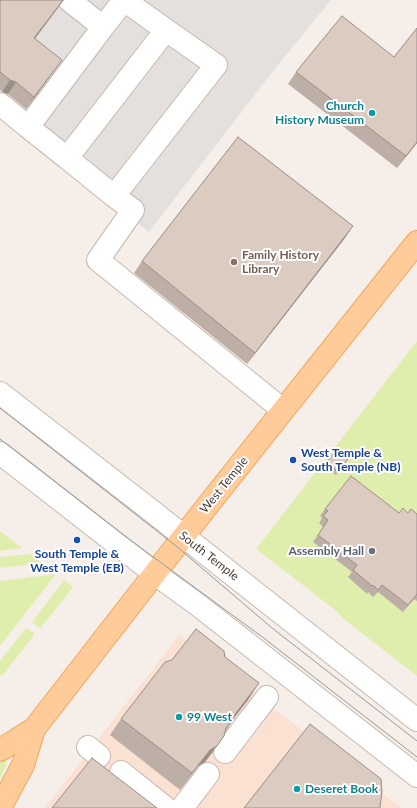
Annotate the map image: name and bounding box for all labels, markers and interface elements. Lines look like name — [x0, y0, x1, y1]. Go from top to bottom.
place label: Church History Museum — [275, 99, 364, 127]
marker: Church History Museum — [367, 108, 377, 118]
place label: Family History Library — [242, 248, 319, 276]
marker: Family History Library — [229, 257, 239, 267]
place label: West Temple & South Temple (NB) — [301, 446, 400, 474]
street label: West Temple — [197, 454, 251, 516]
marker: West Temple & South Temple (NB) — [288, 455, 298, 465]
street label: South Temple — [176, 528, 242, 584]
marker: South Temple & West Temple (EB) — [72, 535, 82, 545]
place label: Assembly Hall — [288, 544, 364, 558]
marker: Assembly Hall — [367, 546, 377, 556]
place label: South Temple & West Temple (EB) — [30, 547, 124, 575]
place label: 99 West — [187, 710, 232, 724]
marker: 99 West — [174, 712, 184, 722]
place label: Deseret Book — [305, 782, 378, 796]
marker: Deseret Book — [292, 784, 302, 794]

